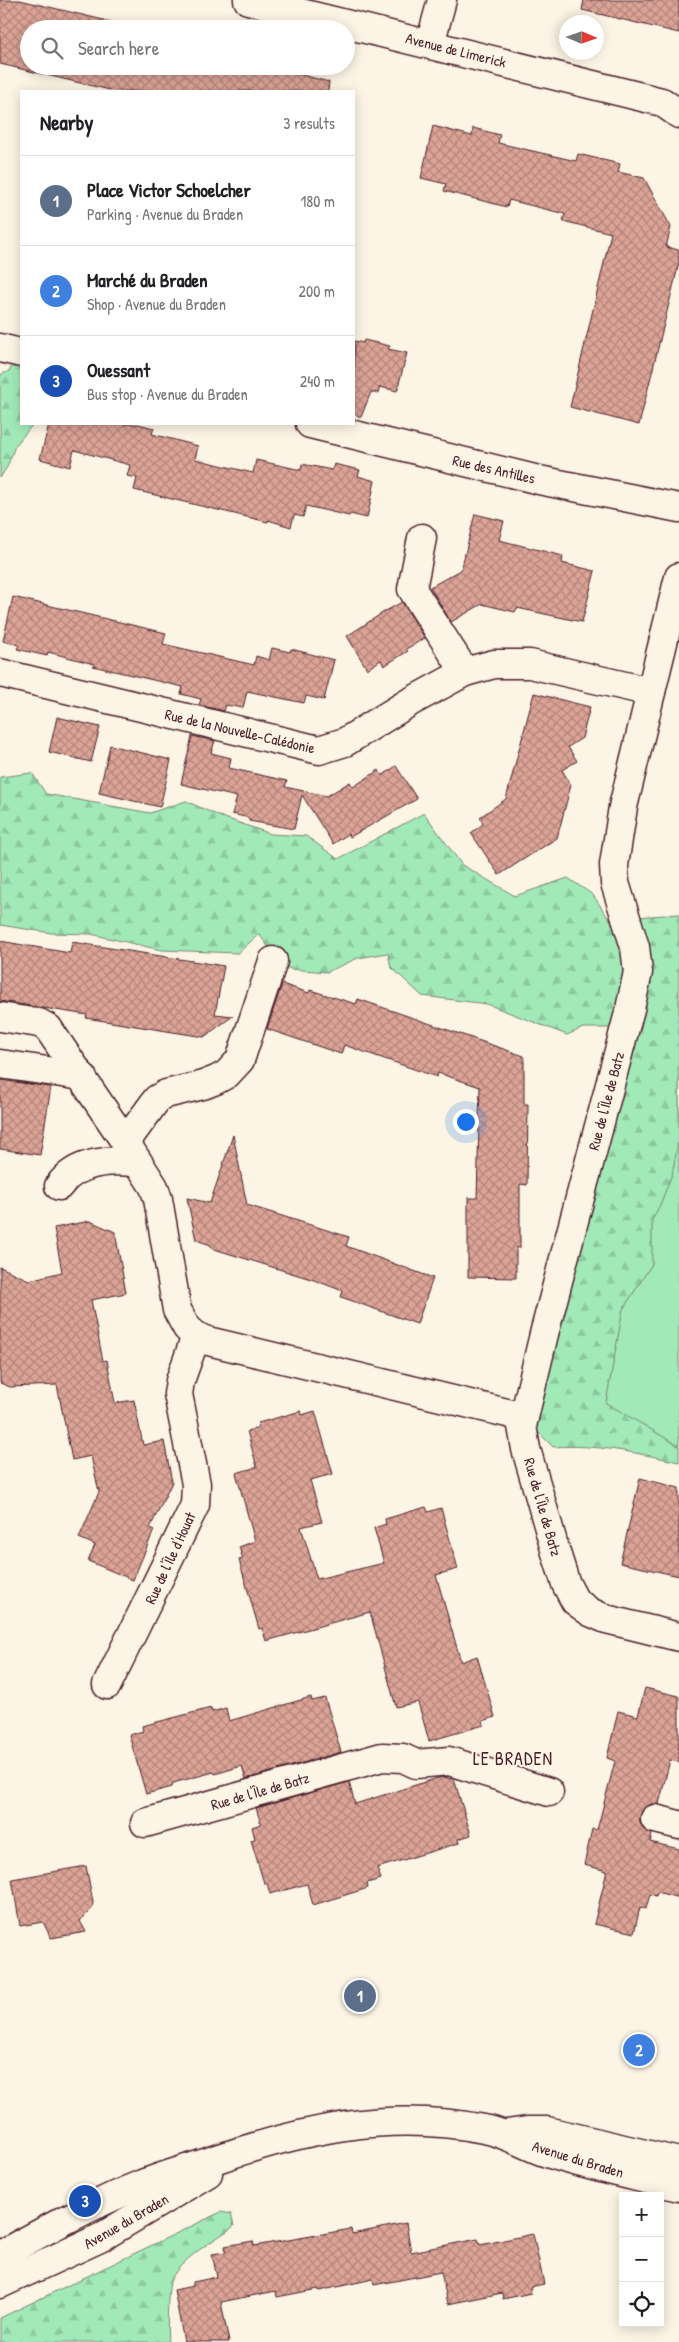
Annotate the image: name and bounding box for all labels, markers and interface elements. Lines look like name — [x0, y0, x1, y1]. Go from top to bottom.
north arrow — [559, 15, 604, 60]
search box — [20, 20, 355, 75]
street label: Avenue de Limerick — [403, 27, 509, 73]
icon: search — [38, 34, 66, 62]
text: Search here — [78, 35, 159, 61]
text: Nearby — [40, 108, 93, 137]
text: 3 results — [283, 112, 335, 134]
text: Place Victor Schoelcher — [87, 177, 251, 203]
text: 1 — [53, 190, 59, 212]
text: 180 m — [301, 190, 335, 212]
text: Parking · Avenue du Braden — [87, 203, 243, 225]
text: Marché du Braden — [87, 267, 208, 293]
text: 2 — [52, 280, 60, 302]
text: 200 m — [299, 280, 335, 302]
text: Shop · Avenue du Braden — [87, 293, 226, 315]
text: Ouessant — [87, 357, 150, 383]
text: 3 — [52, 370, 60, 392]
text: 240 m — [300, 370, 335, 392]
text: Bus stop · Avenue du Braden — [87, 383, 248, 405]
street label: Rue des Antilles — [451, 449, 538, 489]
street label: Rue de la Nouvelle-Calédonie — [163, 704, 317, 758]
street label: Rue de l'Île de Batz — [583, 1049, 629, 1153]
your location — [453, 1109, 479, 1135]
street label: Rue de l'Île de Batz — [519, 1455, 567, 1559]
street label: Rue de l'Île d'Houat — [139, 1508, 201, 1607]
district label: LE BRADEN — [473, 1746, 553, 1771]
street label: Rue de l'Île de Batz — [208, 1767, 312, 1815]
pin: 1 — [344, 1977, 376, 2015]
pin: 2 — [623, 2031, 655, 2069]
street label: Avenue du Braden — [530, 2135, 627, 2183]
pin: 3 — [69, 2182, 101, 2220]
street label: Avenue du Braden — [80, 2188, 172, 2254]
map controls — [619, 2192, 664, 2327]
button: + — [619, 2192, 664, 2237]
button: − — [619, 2237, 664, 2282]
button: locate — [619, 2282, 664, 2327]

